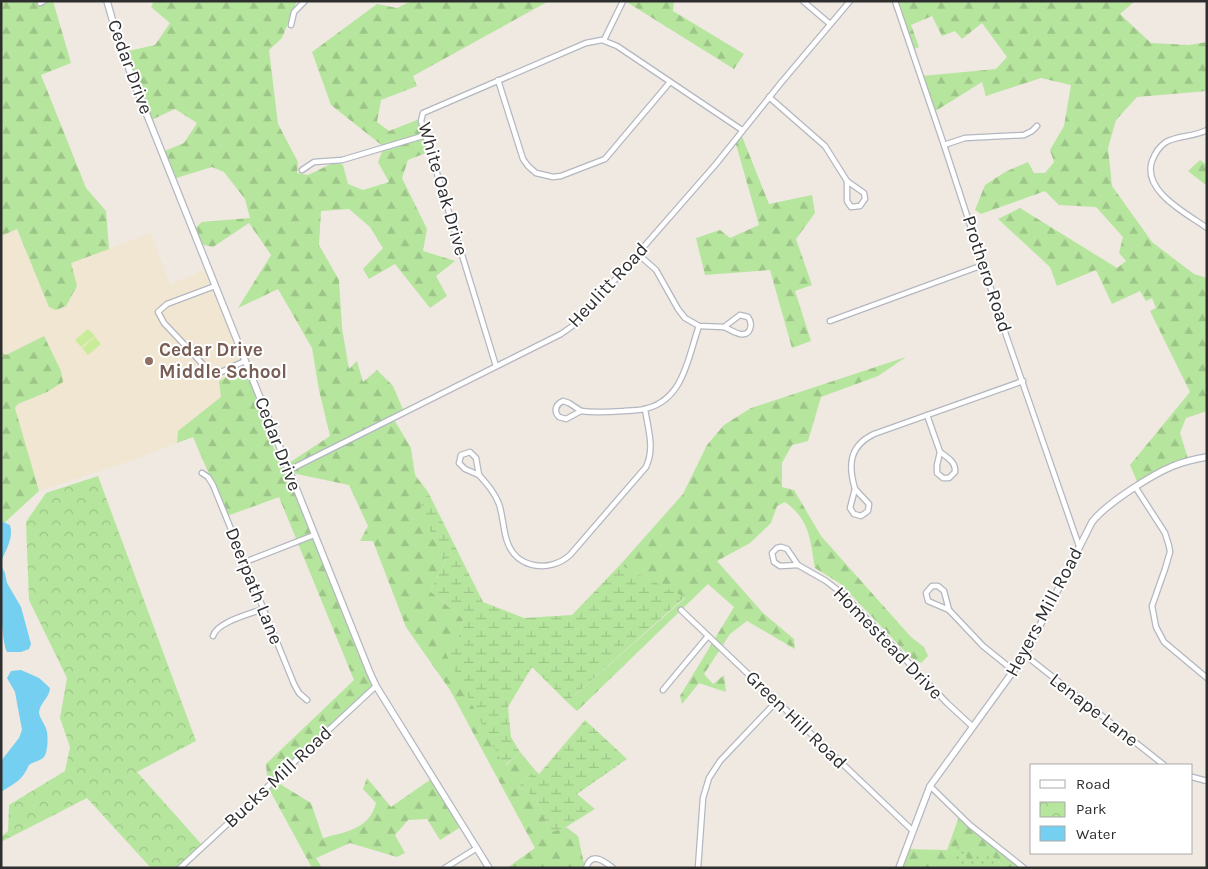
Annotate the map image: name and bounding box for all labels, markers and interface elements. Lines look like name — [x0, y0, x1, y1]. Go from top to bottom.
street label: Cedar Drive — [103, 17, 157, 117]
street label: White Oak Drive — [413, 120, 473, 258]
street label: Prothero Road — [958, 213, 1016, 335]
street label: Heulitt Road — [563, 238, 653, 332]
place label: Cedar Drive Middle School — [159, 339, 287, 383]
marker: Cedar Drive Middle School — [143, 355, 155, 367]
street label: Cedar Drive — [250, 394, 306, 494]
street label: Deerpath Lane — [221, 524, 287, 648]
street label: Heyers Mill Road — [1001, 544, 1087, 680]
street label: Homestead Drive — [829, 582, 947, 704]
street label: Green Hill Road — [741, 666, 851, 774]
street label: Lenape Lane — [1045, 669, 1143, 751]
street label: Bucks Mill Road — [220, 722, 336, 832]
legend — [1030, 764, 1193, 854]
text: Road — [1076, 775, 1111, 793]
text: Park — [1076, 800, 1106, 818]
text: Water — [1076, 825, 1117, 843]

